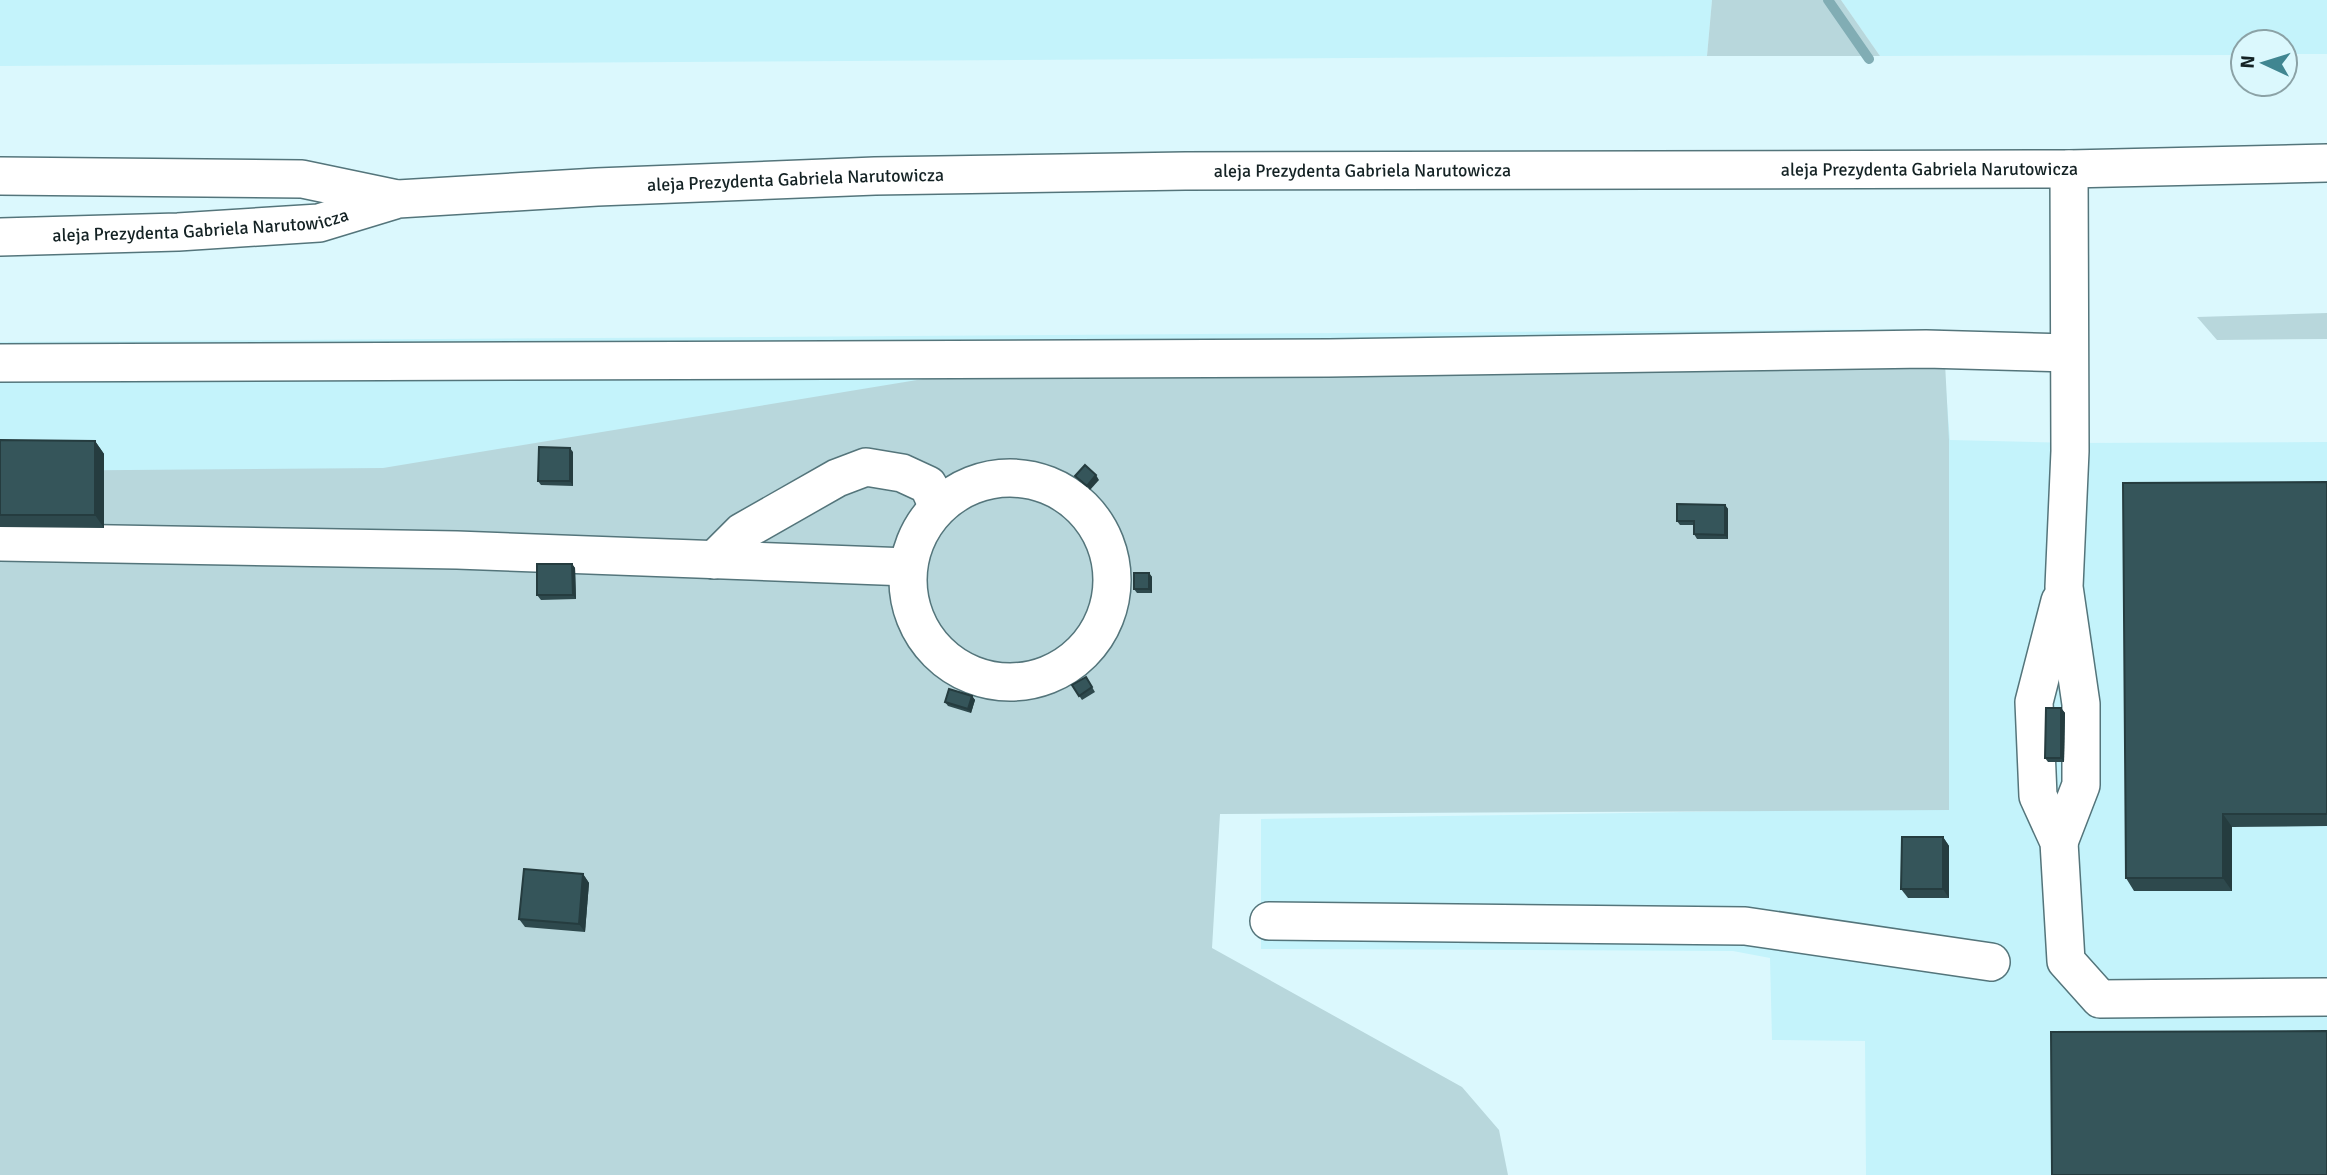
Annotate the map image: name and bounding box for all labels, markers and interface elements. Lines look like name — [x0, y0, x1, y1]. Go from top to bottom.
north arrow — [2229, 28, 2299, 98]
text: N — [2236, 54, 2260, 69]
street label: aleja Prezydenta Gabriela Narutowicza — [1781, 158, 2078, 181]
street label: aleja Prezydenta Gabriela Narutowicza — [1214, 159, 1511, 182]
street label: aleja Prezydenta Gabriela Narutowicza — [647, 164, 944, 196]
street label: aleja Prezydenta Gabriela Narutowicza — [52, 204, 351, 247]

